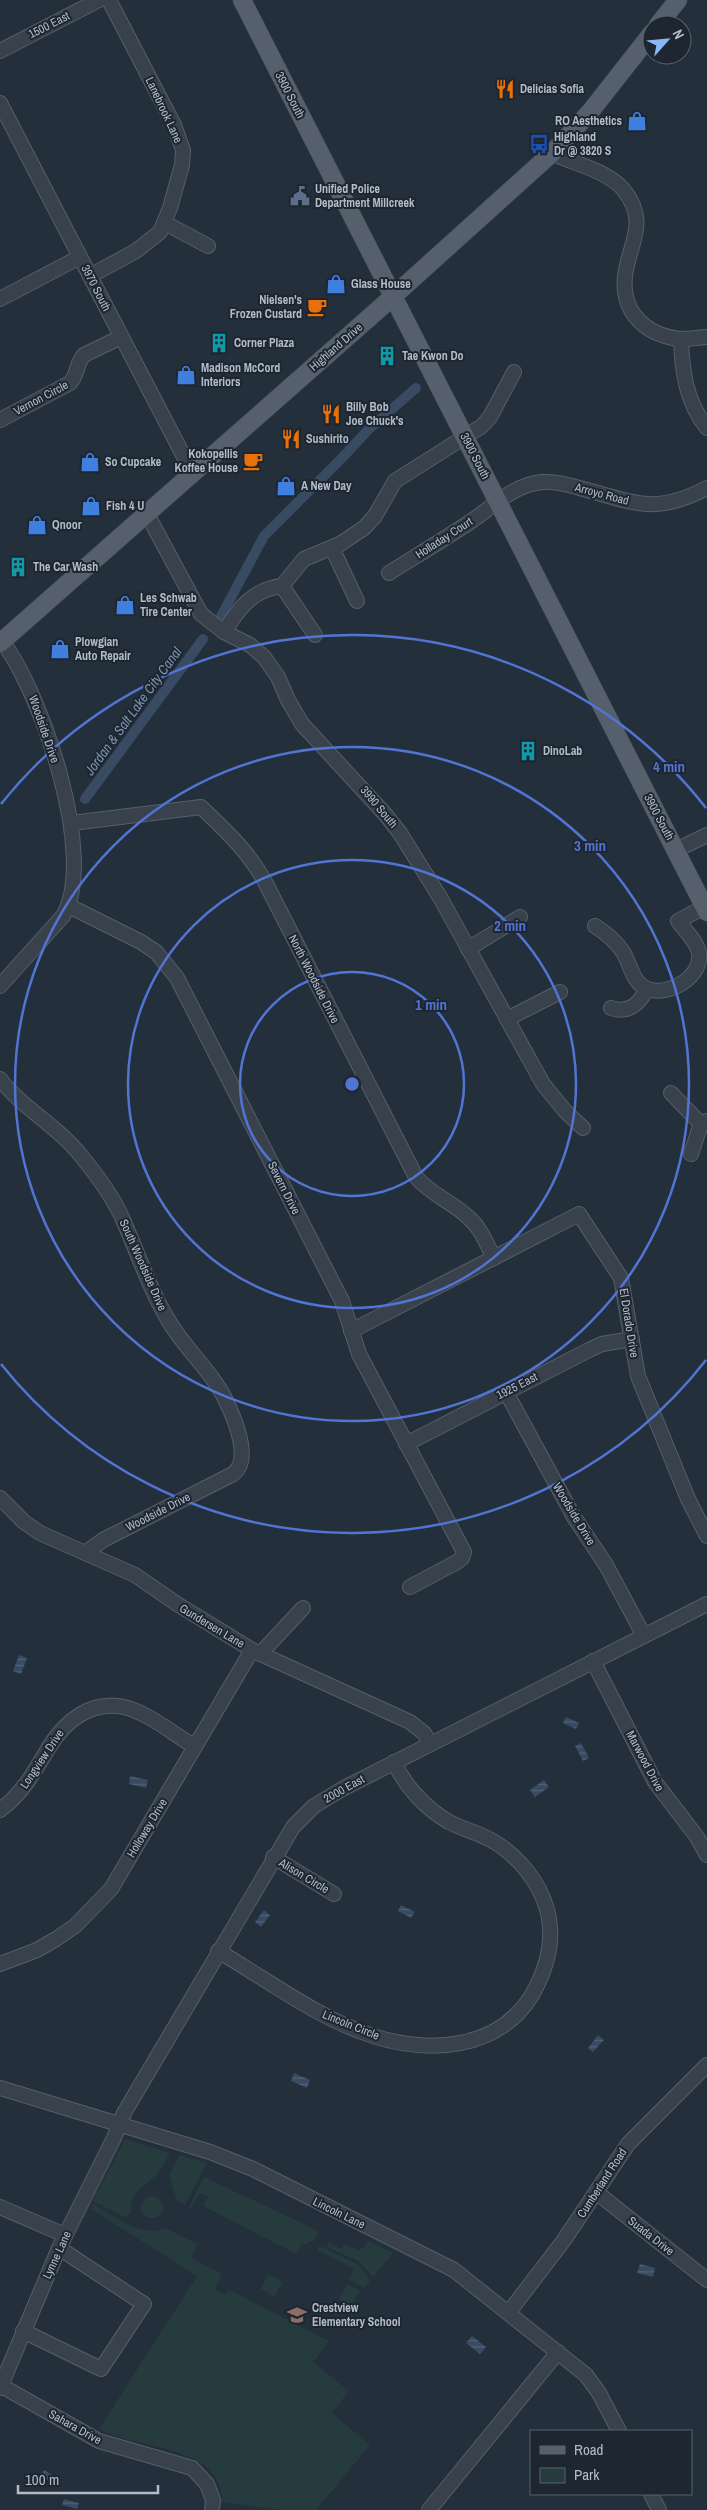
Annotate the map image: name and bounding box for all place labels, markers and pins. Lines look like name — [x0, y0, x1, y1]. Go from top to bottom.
restaurant icon: Delicias Sofia — [494, 78, 516, 100]
place label: Delicias Sofia — [520, 81, 585, 97]
shop icon: RO Aesthetics — [626, 110, 648, 132]
place label: RO Aesthetics — [555, 113, 623, 129]
place label: Highland Dr @ 3820 S — [554, 129, 612, 159]
bus stop icon: Highland Dr @ 3820 S — [528, 133, 550, 155]
place label: Unified Police Department Millcreek — [315, 181, 415, 211]
public building icon: Unified Police Department Millcreek — [289, 185, 311, 207]
shop icon: Glass House — [325, 273, 347, 295]
place label: Glass House — [351, 276, 411, 292]
place label: Nielsen's Frozen Custard — [230, 292, 303, 322]
cafe icon: Nielsen's Frozen Custard — [306, 296, 328, 318]
building icon: Corner Plaza — [208, 332, 230, 354]
place label: Corner Plaza — [234, 335, 295, 351]
building icon: Tae Kwon Do — [376, 345, 398, 367]
place label: Tae Kwon Do — [402, 348, 464, 364]
place label: Madison McCord Interiors — [201, 360, 280, 390]
shop icon: Madison McCord Interiors — [175, 364, 197, 386]
place label: Billy Bob Joe Chuck's — [346, 399, 404, 429]
restaurant icon: Billy Bob Joe Chuck's — [320, 403, 342, 425]
restaurant icon: Sushirito — [280, 428, 302, 450]
place label: Sushirito — [306, 431, 349, 447]
place label: Kokopellis Koffee House — [175, 446, 239, 476]
cafe icon: Kokopellis Koffee House — [242, 450, 264, 472]
shop icon: So Cupcake — [79, 451, 101, 473]
place label: So Cupcake — [105, 454, 162, 470]
shop icon: A New Day — [275, 475, 297, 497]
place label: A New Day — [301, 478, 352, 494]
shop icon: Fish 4 U — [80, 495, 102, 517]
place label: Fish 4 U — [106, 498, 144, 514]
shop icon: Qnoor — [26, 514, 48, 536]
place label: Qnoor — [52, 517, 82, 533]
building icon: The Car Wash — [7, 556, 29, 578]
place label: The Car Wash — [33, 559, 98, 575]
place label: Les Schwab Tire Center — [140, 590, 197, 620]
shop icon: Les Schwab Tire Center — [114, 594, 136, 616]
place label: Plowgian Auto Repair — [75, 634, 131, 664]
shop icon: Plowgian Auto Repair — [49, 638, 71, 660]
building icon: DinoLab — [517, 740, 539, 762]
place label: DinoLab — [543, 743, 582, 759]
centre of rings — [343, 1075, 361, 1093]
place label: Crestview Elementary School — [312, 2300, 401, 2330]
school or university icon: Crestview Elementary School — [286, 2304, 308, 2326]

